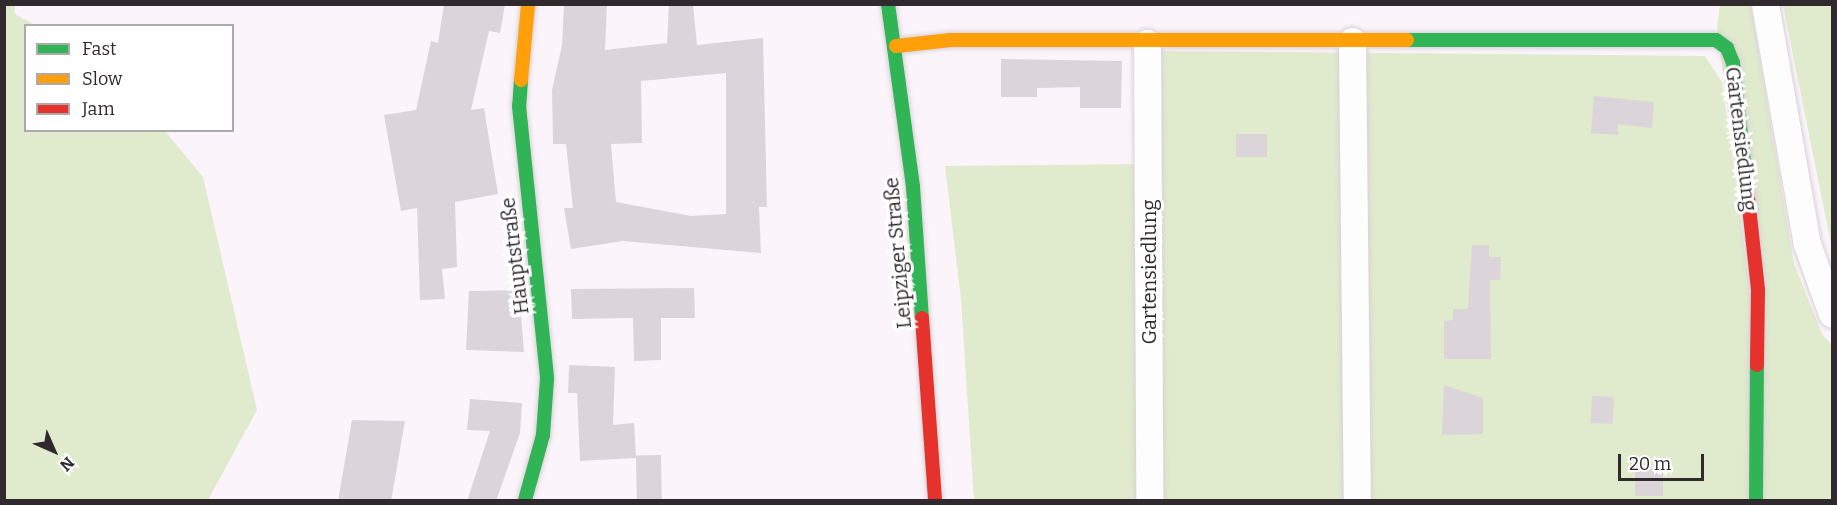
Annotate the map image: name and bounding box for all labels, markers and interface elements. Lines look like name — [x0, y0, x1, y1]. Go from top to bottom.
legend — [24, 24, 234, 132]
text: Fast — [82, 38, 117, 60]
street label: Gartensiedlung — [1720, 65, 1762, 213]
text: Slow — [82, 68, 122, 90]
text: Jam — [82, 98, 115, 120]
street label: Leipziger Straße — [879, 176, 917, 330]
street label: Hauptstraße — [496, 196, 534, 316]
street label: Gartensiedlung — [1137, 199, 1161, 345]
north arrow — [24, 421, 84, 481]
scale bar — [1621, 442, 1706, 480]
text: N — [56, 453, 78, 475]
text: 20 m — [1629, 453, 1671, 475]

